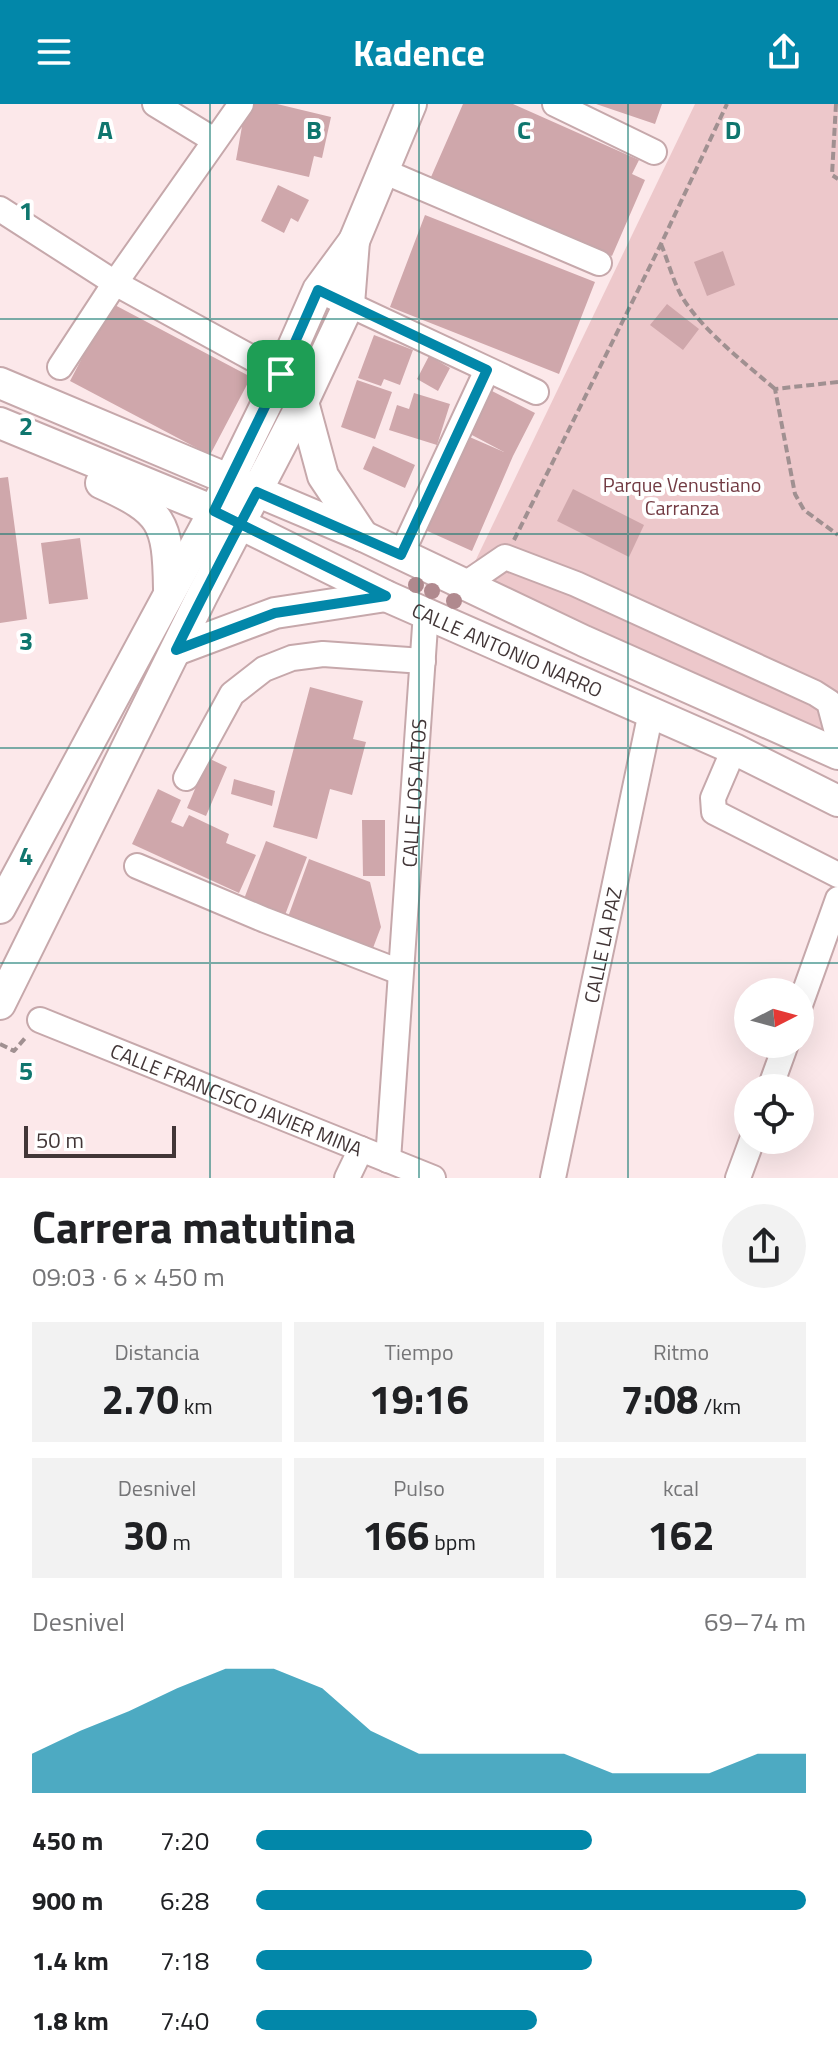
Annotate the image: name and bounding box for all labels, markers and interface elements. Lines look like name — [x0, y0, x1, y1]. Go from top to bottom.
text: Kadence — [353, 25, 485, 80]
icon: menu — [32, 30, 76, 74]
icon: share — [762, 30, 806, 74]
text: A — [97, 110, 113, 149]
text: B — [306, 110, 322, 149]
text: C — [517, 110, 531, 149]
text: D — [725, 110, 741, 149]
text: 1 — [19, 191, 33, 230]
pin — [247, 340, 315, 408]
icon: arrive — [259, 352, 303, 396]
text: 2 — [19, 406, 33, 445]
park label: Parque Venustiano Carranza — [603, 469, 761, 523]
street label: CALLE ANTONIO NARRO — [407, 594, 608, 705]
text: 3 — [19, 621, 33, 660]
street label: CALLE LOS ALTOS — [393, 718, 434, 868]
text: 4 — [19, 836, 33, 875]
street label: CALLE LA PAZ — [575, 885, 629, 1006]
north arrow — [734, 978, 814, 1058]
map controls — [734, 978, 814, 1154]
street label: CALLE FRANCISCO JAVIER MINA — [106, 1034, 367, 1164]
text: 5 — [19, 1051, 33, 1090]
button: locate — [734, 1074, 814, 1154]
scale bar — [24, 1122, 176, 1158]
text: 50 m — [36, 1123, 84, 1157]
text: Carrera matutina — [32, 1193, 356, 1260]
button: share — [722, 1204, 806, 1288]
text: 09:03 · 6 × 450 m — [32, 1257, 225, 1296]
text: Distancia — [114, 1335, 200, 1369]
text: Tiempo — [384, 1335, 454, 1369]
text: Ritmo — [653, 1335, 709, 1369]
text: 2.70 — [101, 1369, 179, 1430]
text: 19:16 — [369, 1369, 469, 1430]
text: 7:08 — [621, 1369, 698, 1430]
text: km — [179, 1389, 213, 1423]
text: /km — [698, 1389, 741, 1423]
text: Desnivel — [118, 1471, 196, 1505]
text: Pulso — [393, 1471, 445, 1505]
text: kcal — [663, 1471, 699, 1505]
text: 30 — [123, 1505, 168, 1566]
text: 166 — [362, 1505, 429, 1566]
text: 162 — [647, 1505, 715, 1566]
text: m — [168, 1525, 191, 1559]
text: bpm — [429, 1525, 476, 1559]
text: Desnivel — [32, 1602, 125, 1641]
text: 69–74 m — [704, 1602, 806, 1641]
text: 450 m — [32, 1821, 103, 1860]
text: 7:20 — [160, 1821, 209, 1860]
text: 900 m — [32, 1881, 103, 1920]
text: 6:28 — [160, 1881, 209, 1920]
text: 1.4 km — [32, 1941, 109, 1980]
text: 7:18 — [160, 1941, 209, 1980]
text: 1.8 km — [32, 2001, 109, 2040]
text: 7:40 — [160, 2001, 209, 2040]

